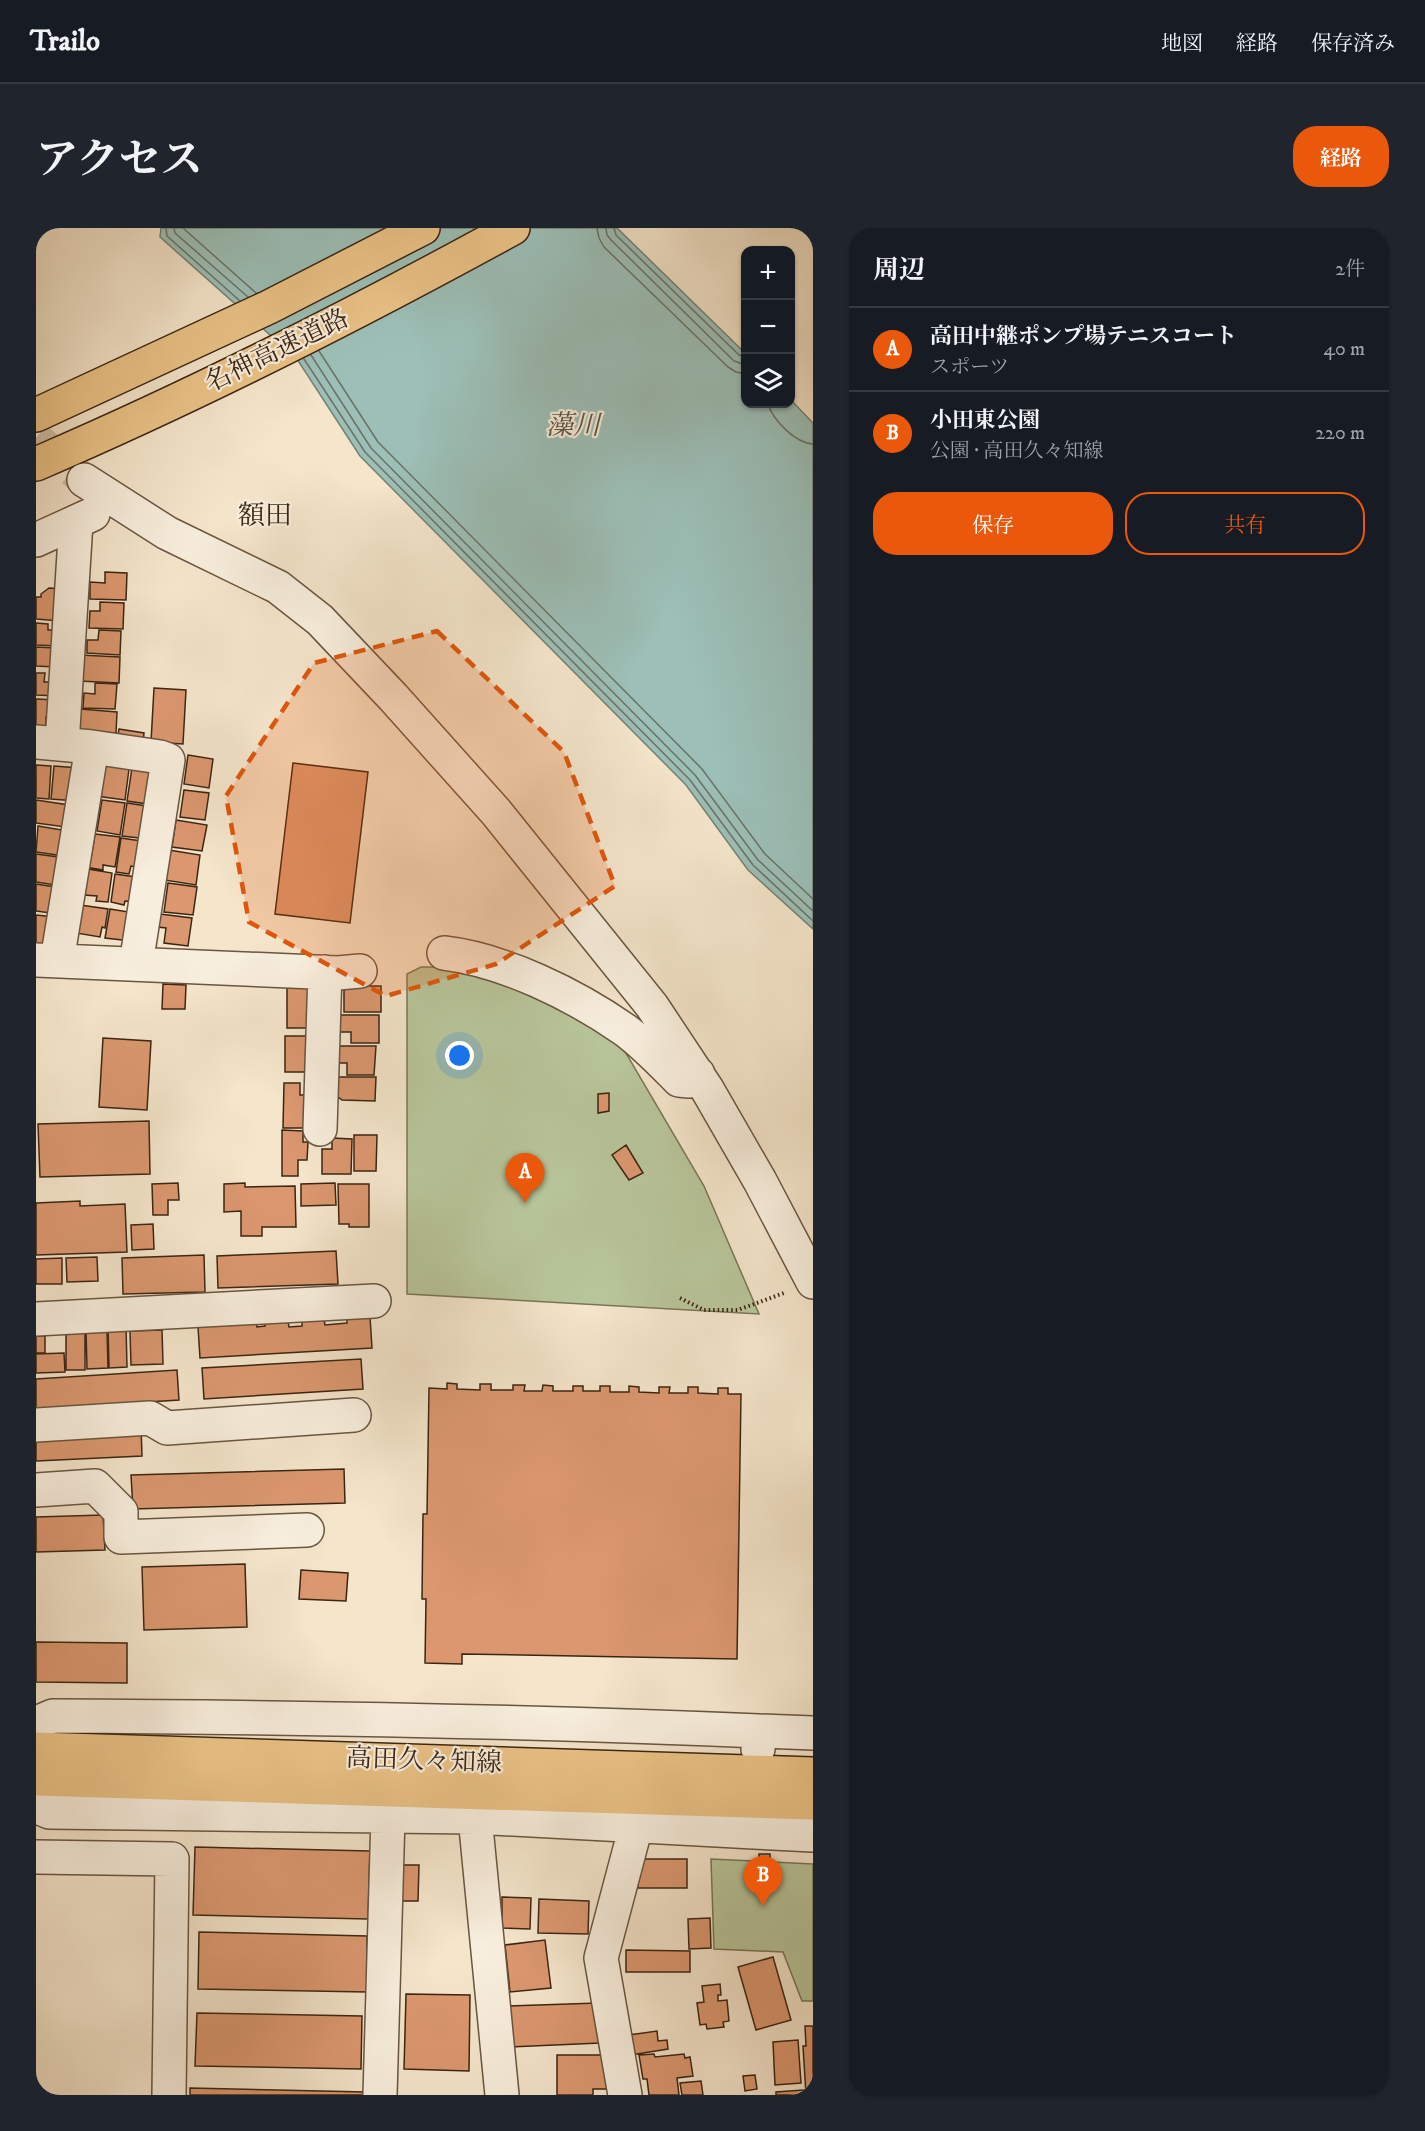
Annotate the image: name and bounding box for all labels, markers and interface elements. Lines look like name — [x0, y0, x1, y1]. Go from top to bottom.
text: Trailo — [30, 24, 100, 59]
text: 地図 — [1161, 31, 1203, 57]
text: 経路 — [1236, 31, 1278, 57]
text: 保存済み — [1311, 31, 1395, 57]
button: 経路 — [1293, 126, 1389, 187]
text: アクセス — [36, 135, 203, 187]
map controls — [741, 246, 795, 408]
button: + — [741, 246, 795, 300]
text: 周辺 — [873, 254, 925, 287]
text: 2件 — [1335, 257, 1365, 282]
button: − — [741, 300, 795, 354]
street label: 名神高速道路 — [200, 302, 354, 400]
text: 高田中継ポンプ場テニスコート — [930, 323, 1237, 350]
text: A — [886, 337, 899, 362]
text: 40 m — [1323, 337, 1365, 362]
button: layers — [741, 354, 795, 408]
text: スポーツ — [930, 355, 1009, 380]
text: 小田東公園 — [930, 407, 1040, 434]
water label: 藻川 — [546, 409, 603, 443]
text: B — [886, 421, 899, 446]
text: 220 m — [1315, 421, 1365, 446]
text: 公園 · 高田久々知線 — [930, 439, 1103, 464]
button: 保存 — [873, 492, 1113, 555]
button: 共有 — [1125, 492, 1365, 555]
district label: 額田 — [238, 499, 292, 533]
your location — [445, 1041, 474, 1070]
pin: A — [506, 1154, 544, 1203]
street label: 高田久々知線 — [345, 1742, 503, 1780]
pin: B — [744, 1856, 782, 1906]

